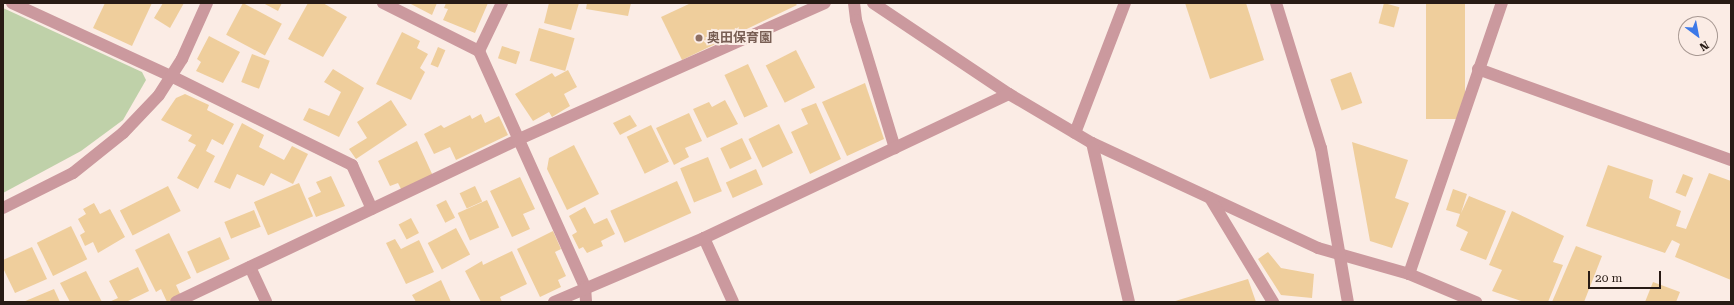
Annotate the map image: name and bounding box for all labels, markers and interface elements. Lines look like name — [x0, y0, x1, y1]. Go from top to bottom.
north arrow — [1678, 16, 1718, 56]
place label: 奥田保育園 — [707, 30, 772, 46]
marker: 奥田保育園 — [694, 33, 704, 43]
text: N — [1697, 38, 1711, 54]
scale bar — [1590, 263, 1663, 289]
text: 20 m — [1595, 271, 1622, 285]

